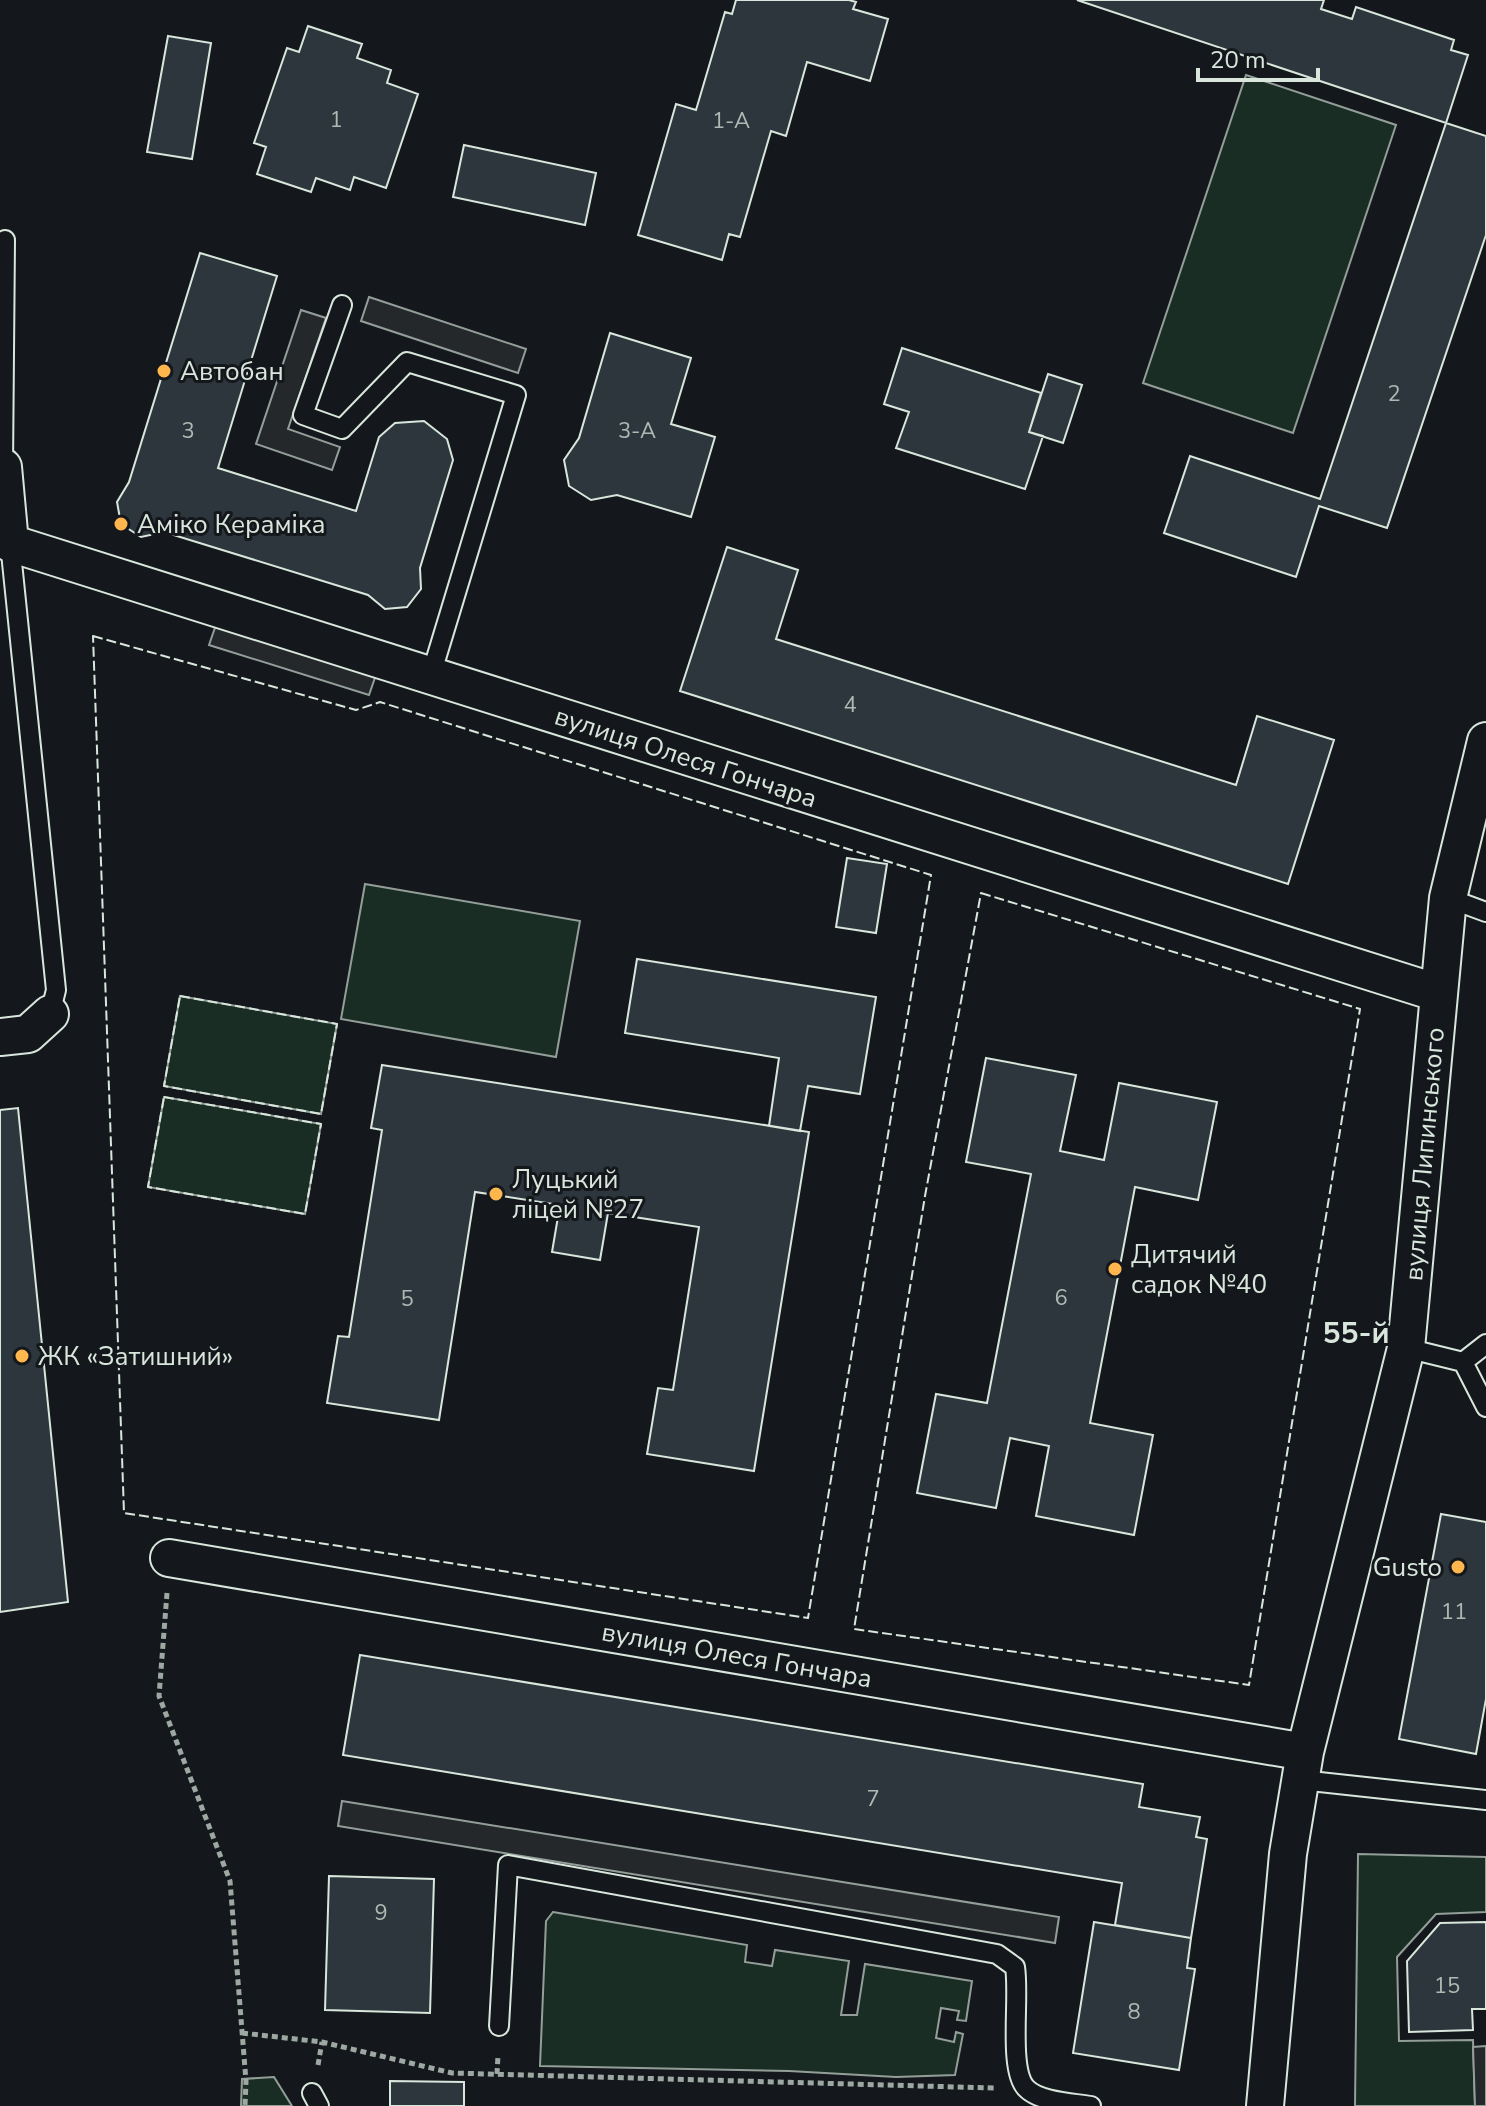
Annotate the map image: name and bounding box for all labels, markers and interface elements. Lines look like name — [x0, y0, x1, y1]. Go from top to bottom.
scale bar — [1198, 32, 1318, 82]
text: 20 m — [1210, 44, 1266, 76]
house number: 1 — [329, 105, 343, 135]
house number: 1-А — [712, 106, 750, 136]
place label: Автобан — [180, 354, 284, 389]
marker: Автобан — [155, 362, 173, 380]
house number: 2 — [1387, 379, 1401, 409]
house number: 3 — [181, 416, 195, 446]
house number: 3-А — [618, 416, 656, 446]
place label: Аміко Кераміка — [137, 507, 326, 542]
marker: Аміко Кераміка — [112, 515, 130, 533]
house number: 4 — [843, 690, 857, 720]
street label: вулиця Олеся Гончара — [550, 699, 821, 816]
street label: вулиця Липинського — [1396, 1026, 1453, 1282]
place label: Луцький ліцей №27 — [512, 1162, 644, 1227]
marker: Луцький ліцей №27 — [487, 1185, 505, 1203]
place label: Дитячий садок №40 — [1131, 1237, 1267, 1302]
marker: Дитячий садок №40 — [1106, 1260, 1124, 1278]
house number: 6 — [1054, 1283, 1068, 1313]
house number: 5 — [400, 1284, 414, 1314]
district label: 55-й — [1322, 1313, 1390, 1354]
place label: ЖК «Затишний» — [38, 1339, 233, 1374]
marker: ЖК «Затишний» — [13, 1347, 31, 1365]
place label: Gusto — [1373, 1550, 1442, 1585]
marker: Gusto — [1449, 1558, 1467, 1576]
house number: 11 — [1441, 1597, 1467, 1627]
street label: вулиця Олеся Гончара — [599, 1614, 875, 1697]
house number: 7 — [866, 1784, 880, 1814]
house number: 9 — [374, 1898, 388, 1928]
house number: 15 — [1434, 1971, 1460, 2001]
house number: 8 — [1127, 1997, 1141, 2027]

